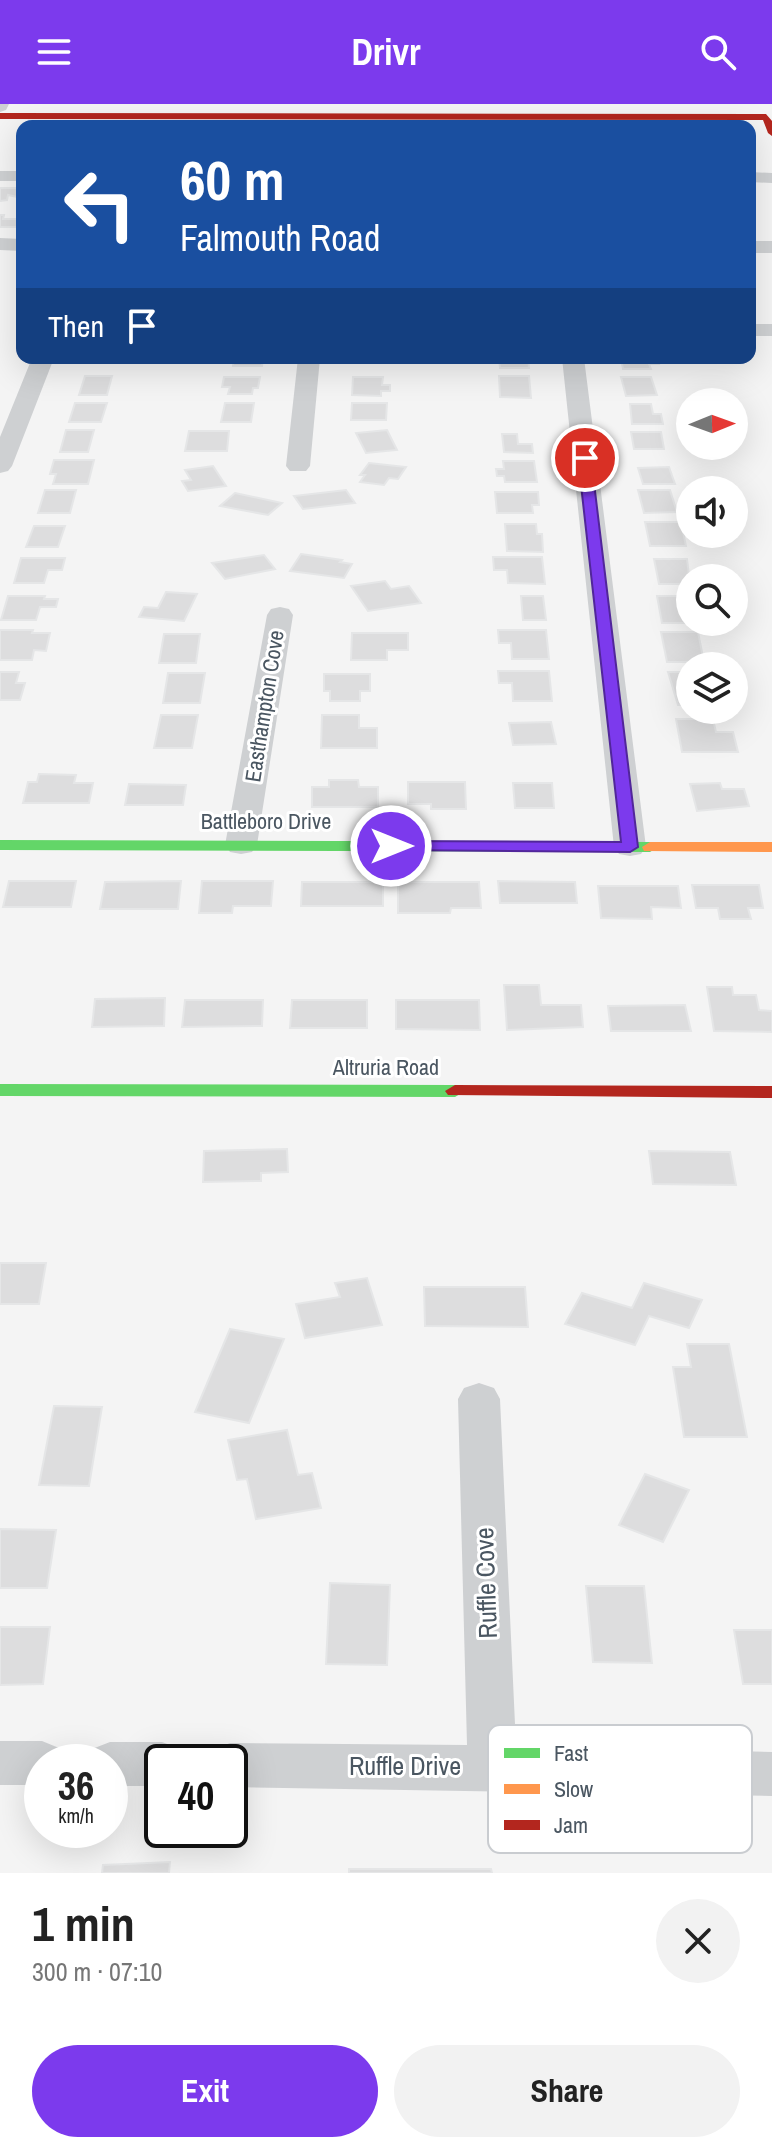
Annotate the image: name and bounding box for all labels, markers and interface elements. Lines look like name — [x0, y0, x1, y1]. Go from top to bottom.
text: Drivr — [352, 28, 420, 76]
icon: menu — [32, 30, 76, 74]
icon: search — [696, 30, 740, 74]
text: 60 m — [180, 142, 285, 217]
icon: left — [48, 152, 152, 256]
text: Falmouth Road — [180, 214, 380, 262]
icon: arrive — [120, 304, 164, 348]
text: Then — [48, 306, 104, 346]
north arrow — [676, 388, 748, 460]
map controls — [676, 388, 748, 724]
pin — [551, 424, 619, 492]
icon: arrive — [563, 436, 607, 480]
button: sound — [676, 476, 748, 548]
button: search — [676, 564, 748, 636]
street label: Easthampton Cove — [237, 628, 291, 784]
button: layers — [676, 652, 748, 724]
position arrow — [349, 804, 433, 888]
street label: Battleboro Drive — [201, 806, 331, 836]
street label: Altruria Road — [332, 1052, 439, 1082]
street label: Ruffle Cove — [466, 1527, 505, 1639]
legend — [488, 1725, 752, 1853]
text: Fast — [554, 1738, 588, 1768]
speed limit sign: 40 — [144, 1744, 248, 1848]
street label: Ruffle Drive — [349, 1748, 461, 1783]
text: 36 — [58, 1759, 94, 1812]
text: Slow — [554, 1774, 593, 1804]
text: km/h — [58, 1802, 94, 1829]
text: Jam — [554, 1810, 588, 1840]
text: 1 min — [32, 1891, 135, 1956]
button: close — [656, 1899, 740, 1983]
text: 300 m · 07:10 — [32, 1954, 162, 1989]
button: Exit — [32, 2045, 378, 2137]
button: Share — [394, 2045, 740, 2137]

